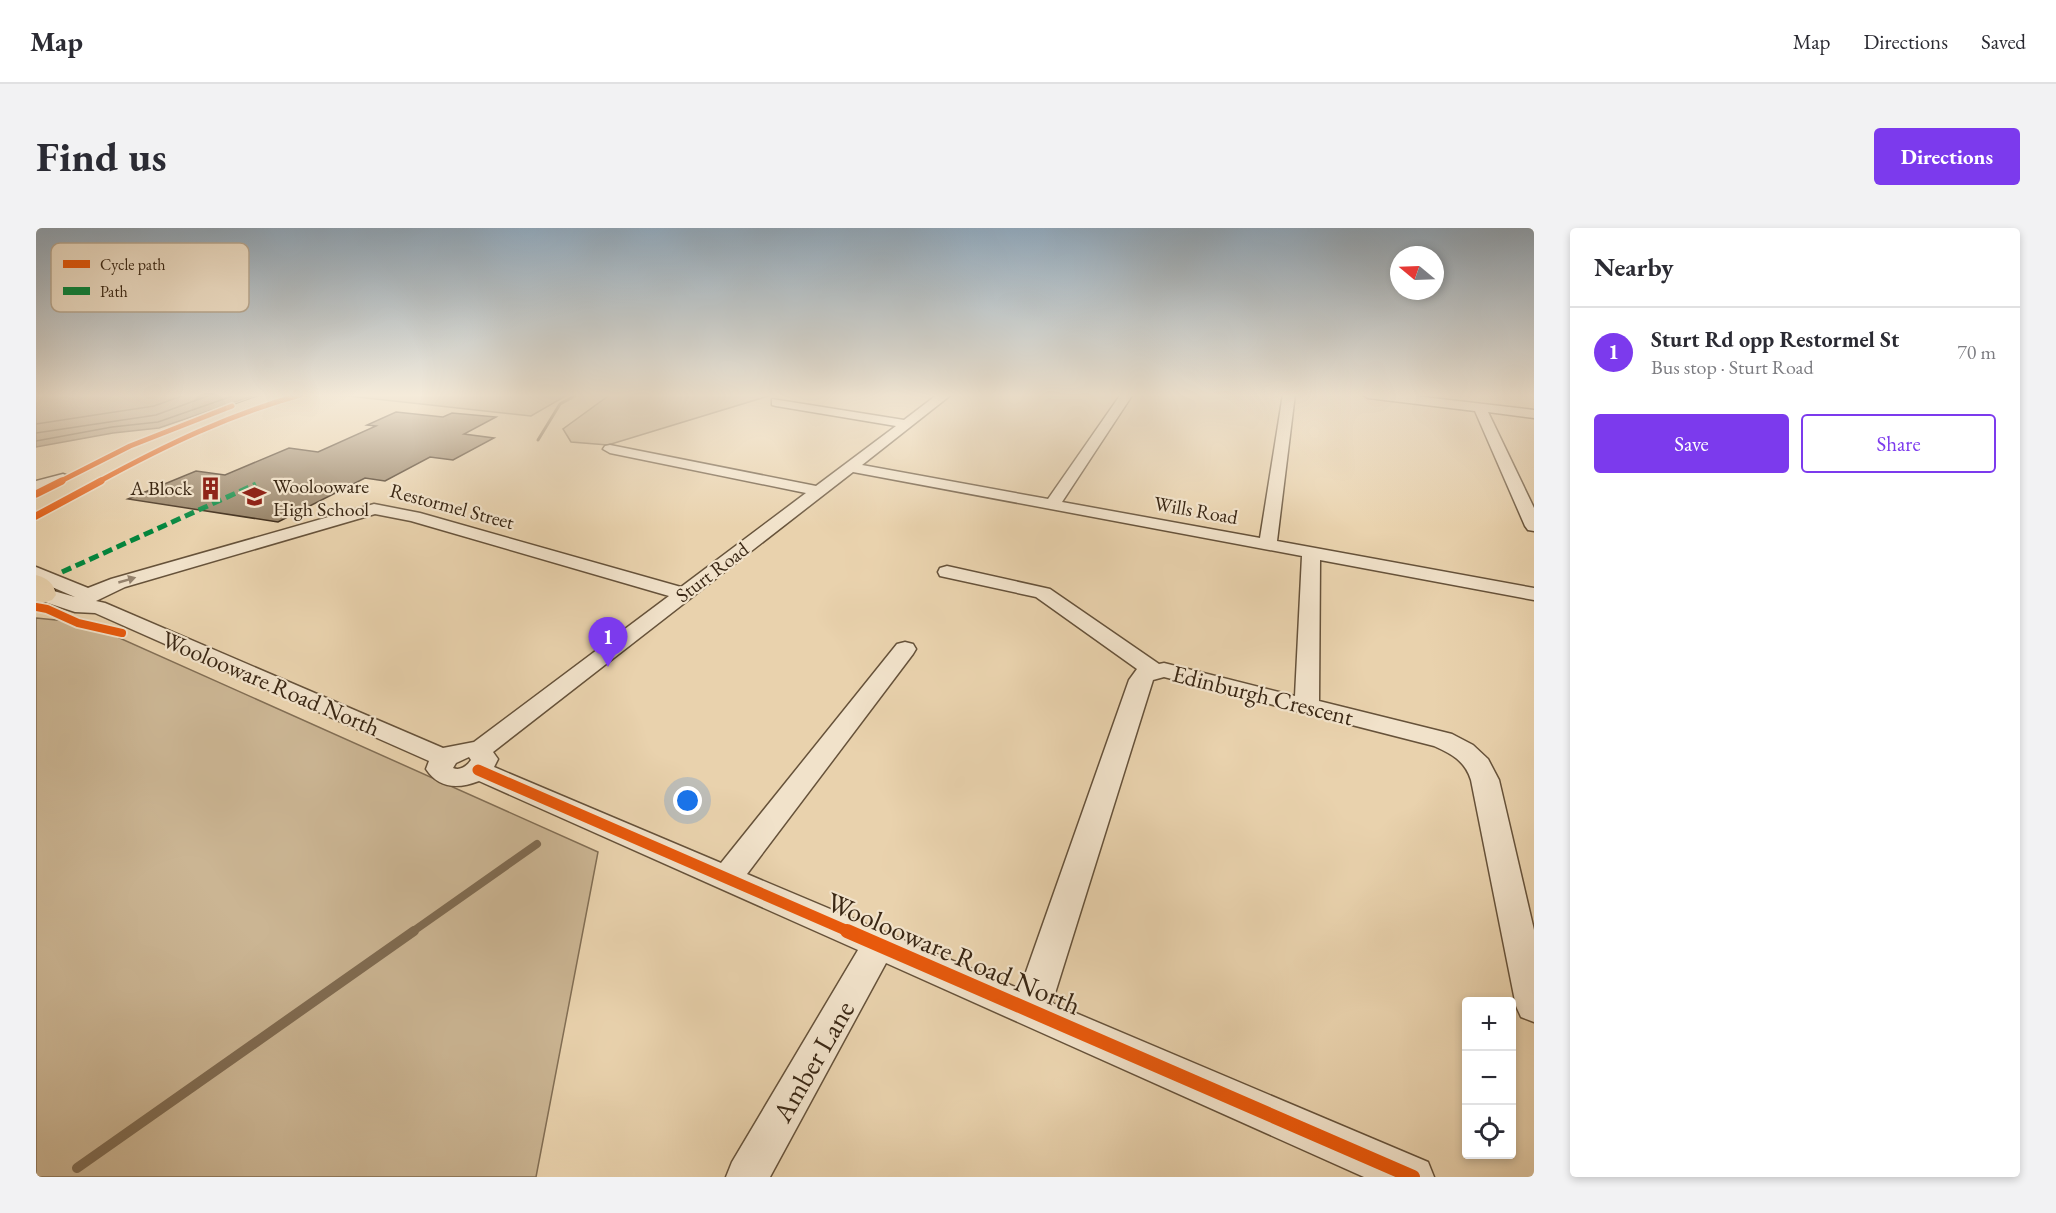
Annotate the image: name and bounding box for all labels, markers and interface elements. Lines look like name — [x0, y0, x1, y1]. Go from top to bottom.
text: Map — [30, 23, 83, 59]
text: Map — [1793, 28, 1830, 55]
text: Directions — [1863, 28, 1948, 55]
text: Saved — [1981, 28, 2026, 55]
button: Directions — [1874, 128, 2020, 185]
text: Find us — [36, 129, 167, 184]
legend — [51, 243, 249, 312]
north arrow — [1390, 246, 1444, 300]
text: Nearby — [1594, 250, 1674, 284]
text: Cycle path — [100, 254, 165, 275]
text: Path — [100, 281, 128, 302]
text: Sturt Rd opp Restormel St — [1651, 325, 1899, 354]
text: 1 — [1608, 339, 1619, 365]
text: 70 m — [1957, 339, 1996, 365]
text: Bus stop · Sturt Road — [1651, 354, 1814, 380]
button: Save — [1594, 414, 1789, 473]
button: Share — [1801, 414, 1996, 473]
place label: Woolooware High School — [273, 473, 369, 522]
place label: A Block — [129, 475, 193, 501]
building icon: A Block — [197, 475, 223, 501]
street label: Restormel Street — [387, 477, 518, 535]
school or university icon: Woolooware High School — [242, 484, 268, 510]
street label: Wills Road — [1152, 490, 1241, 530]
street label: Sturt Road — [670, 536, 754, 608]
one-way arrow — [118, 575, 136, 584]
pin: 1 — [588, 618, 628, 667]
street label: Woolooware Road North — [157, 623, 385, 743]
street label: Edinburgh Crescent — [1169, 658, 1357, 733]
your location — [673, 786, 702, 815]
street label: Woolooware Road North — [821, 883, 1087, 1023]
street label: Amber Lane — [763, 994, 862, 1129]
map controls — [1462, 997, 1516, 1159]
button: + — [1462, 997, 1516, 1051]
button: − — [1462, 1051, 1516, 1105]
button: locate — [1462, 1105, 1516, 1159]

